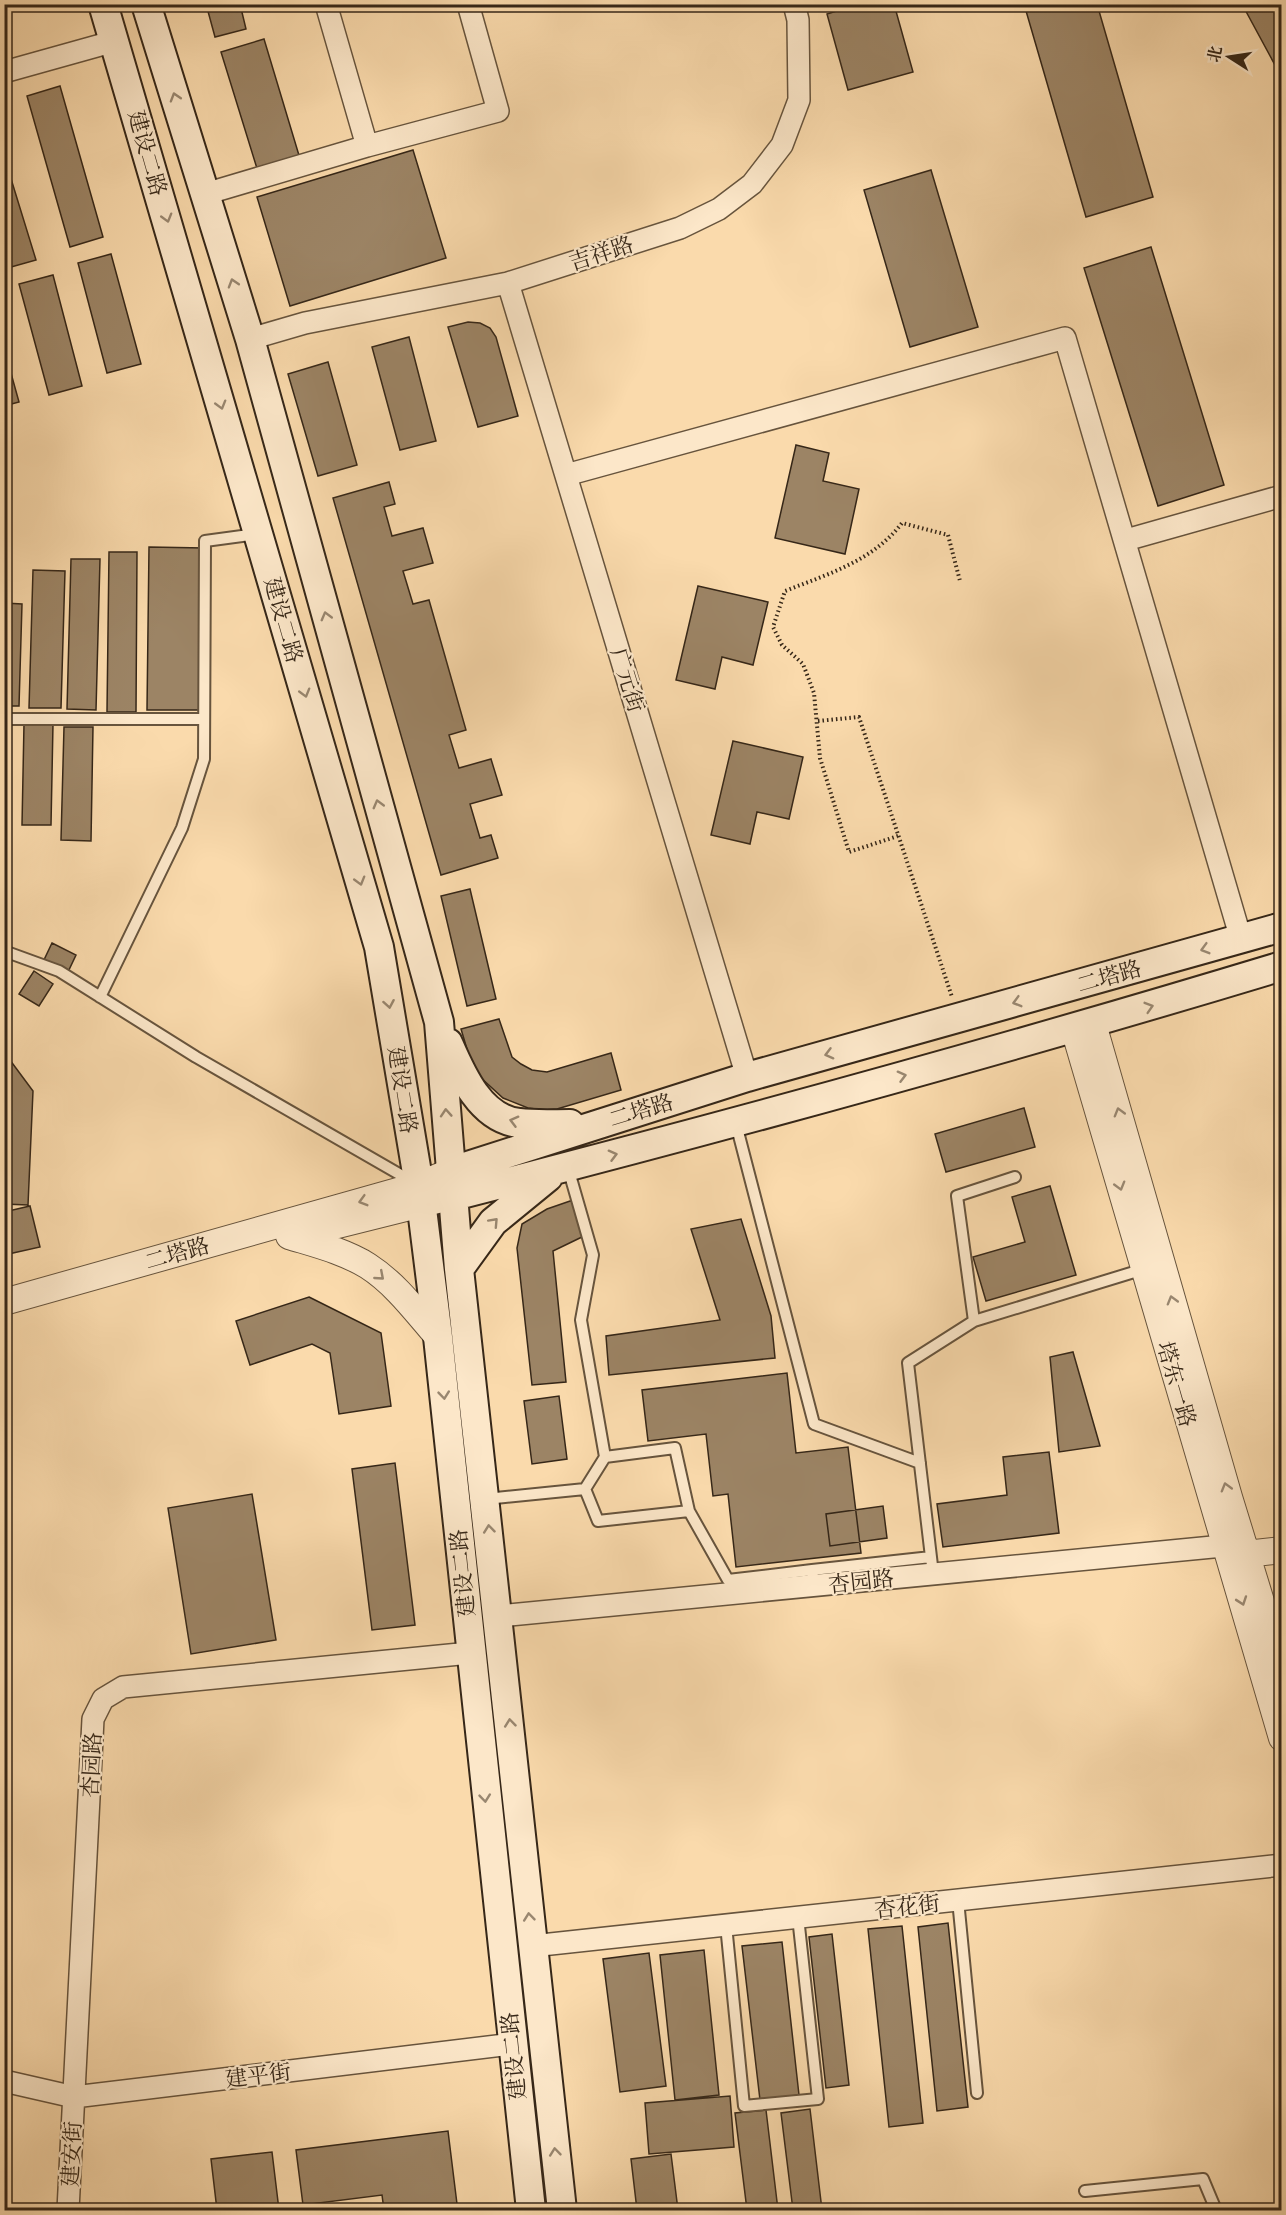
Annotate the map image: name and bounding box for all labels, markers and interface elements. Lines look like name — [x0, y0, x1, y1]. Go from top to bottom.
north arrow — [1199, 27, 1259, 87]
text: 北 — [1204, 44, 1226, 64]
one-way arrow — [170, 92, 182, 103]
street label: 建设二路 — [122, 107, 173, 199]
one-way arrow — [160, 212, 172, 223]
street label: 吉祥路 — [566, 230, 637, 277]
one-way arrow — [228, 278, 240, 289]
one-way arrow — [214, 399, 226, 410]
street label: 建设二路 — [258, 574, 309, 666]
one-way arrow — [321, 611, 334, 621]
street label: 广元街 — [605, 645, 650, 716]
one-way arrow — [298, 687, 310, 698]
one-way arrow — [373, 799, 385, 810]
one-way arrow — [353, 875, 365, 885]
one-way arrow — [1200, 942, 1211, 954]
street label: 二塔路 — [1074, 954, 1145, 999]
one-way arrow — [1012, 995, 1023, 1007]
one-way arrow — [382, 1000, 394, 1009]
one-way arrow — [1143, 1002, 1154, 1014]
street label: 建设二路 — [382, 1045, 423, 1136]
one-way arrow — [825, 1047, 835, 1059]
one-way arrow — [897, 1071, 907, 1083]
street label: 二塔路 — [606, 1088, 677, 1133]
one-way arrow — [1113, 1107, 1126, 1117]
one-way arrow — [440, 1108, 453, 1117]
one-way arrow — [509, 1115, 519, 1128]
one-way arrow — [607, 1150, 618, 1162]
one-way arrow — [1113, 1180, 1125, 1191]
one-way arrow — [358, 1193, 368, 1206]
one-way arrow — [487, 1219, 498, 1229]
street label: 二塔路 — [142, 1231, 213, 1276]
one-way arrow — [373, 1269, 384, 1280]
one-way arrow — [1167, 1295, 1179, 1306]
street label: 塔东一路 — [1151, 1338, 1202, 1430]
one-way arrow — [437, 1391, 450, 1400]
one-way arrow — [1221, 1482, 1233, 1493]
one-way arrow — [483, 1524, 496, 1533]
street label: 建设二路 — [444, 1528, 481, 1618]
street label: 杏园路 — [827, 1565, 895, 1598]
one-way arrow — [1235, 1595, 1248, 1606]
one-way arrow — [504, 1718, 517, 1727]
street label: 杏园路 — [76, 1731, 107, 1799]
one-way arrow — [479, 1793, 491, 1803]
street label: 杏花街 — [873, 1890, 941, 1923]
one-way arrow — [523, 1912, 536, 1921]
street label: 建设二路 — [495, 2011, 532, 2101]
street label: 建平街 — [224, 2058, 292, 2093]
street label: 建安街 — [56, 2120, 87, 2188]
one-way arrow — [550, 2148, 562, 2157]

